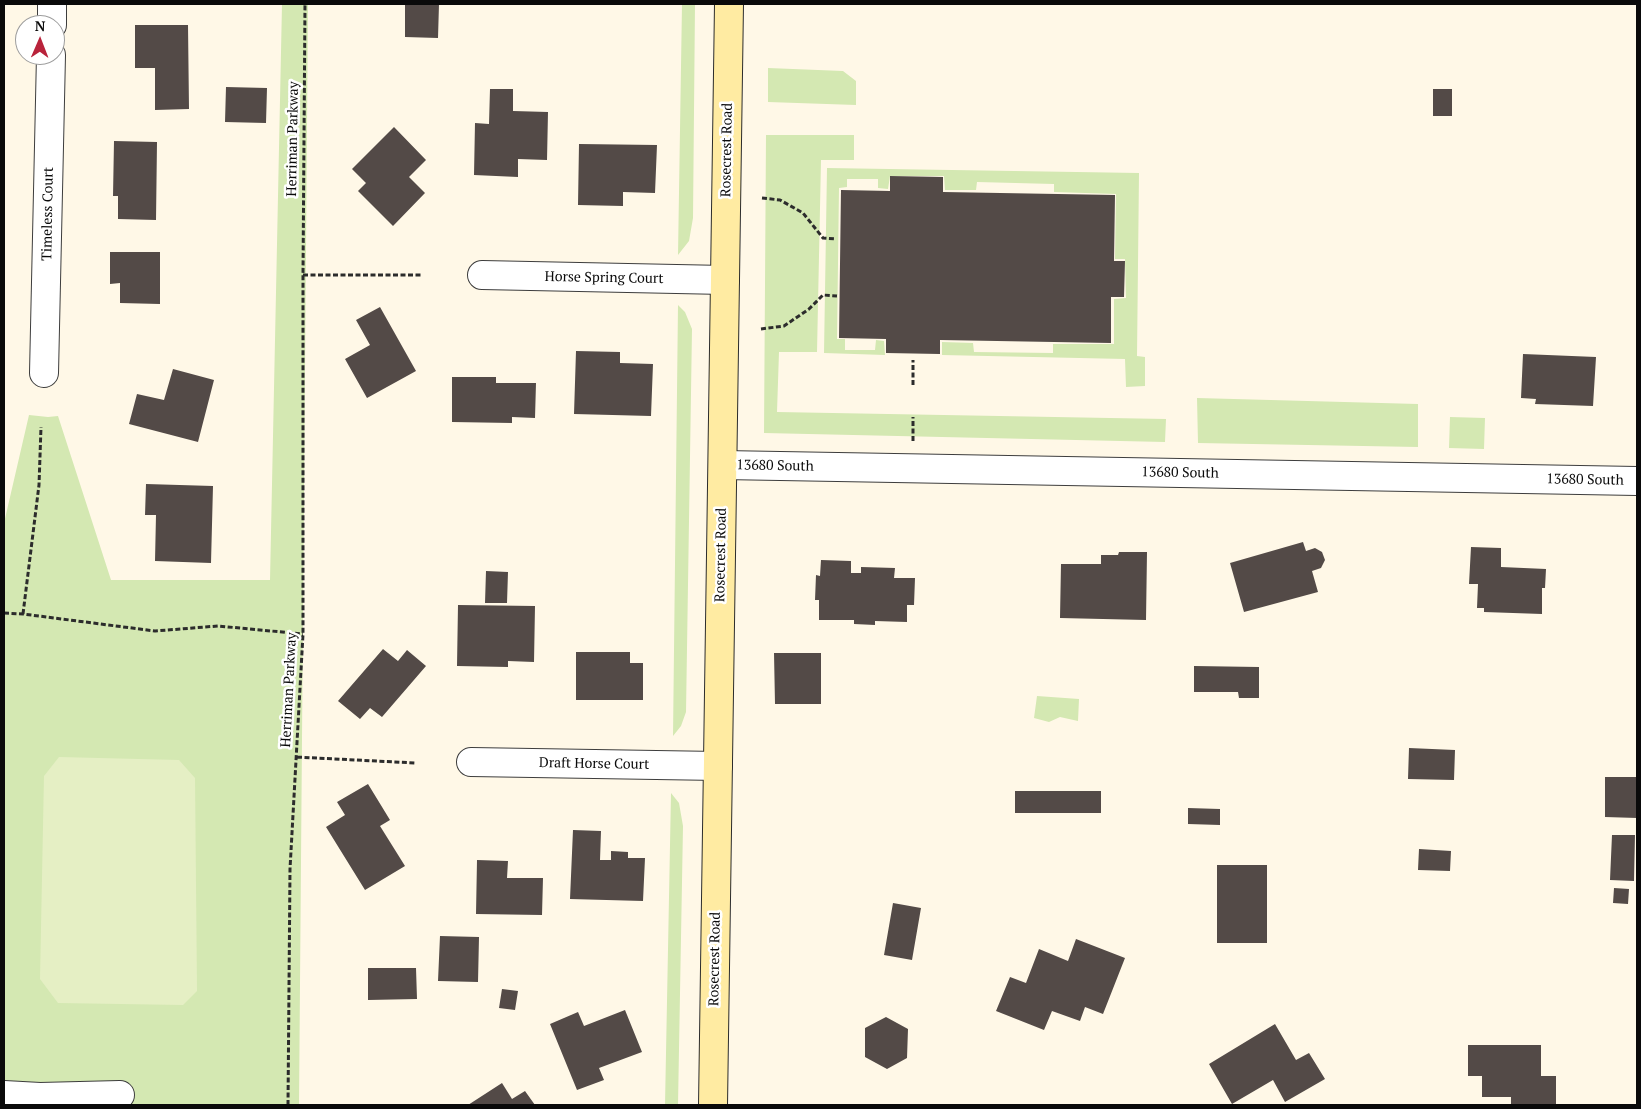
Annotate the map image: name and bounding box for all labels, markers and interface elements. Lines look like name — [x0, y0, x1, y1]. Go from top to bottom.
north arrow — [15, 15, 65, 65]
text: N — [35, 16, 46, 35]
street label: Herriman Parkway — [284, 81, 302, 197]
street label: Rosecrest Road — [718, 103, 736, 197]
street label: Timeless Court — [39, 167, 57, 261]
street label: Horse Spring Court — [544, 269, 664, 287]
street label: 13680 South — [736, 457, 814, 475]
street label: 13680 South — [1141, 464, 1219, 482]
street label: 13680 South — [1546, 471, 1624, 489]
street label: Rosecrest Road — [712, 508, 730, 602]
street label: Herriman Parkway — [278, 632, 300, 748]
street label: Draft Horse Court — [539, 755, 649, 773]
street label: Rosecrest Road — [706, 912, 724, 1006]

